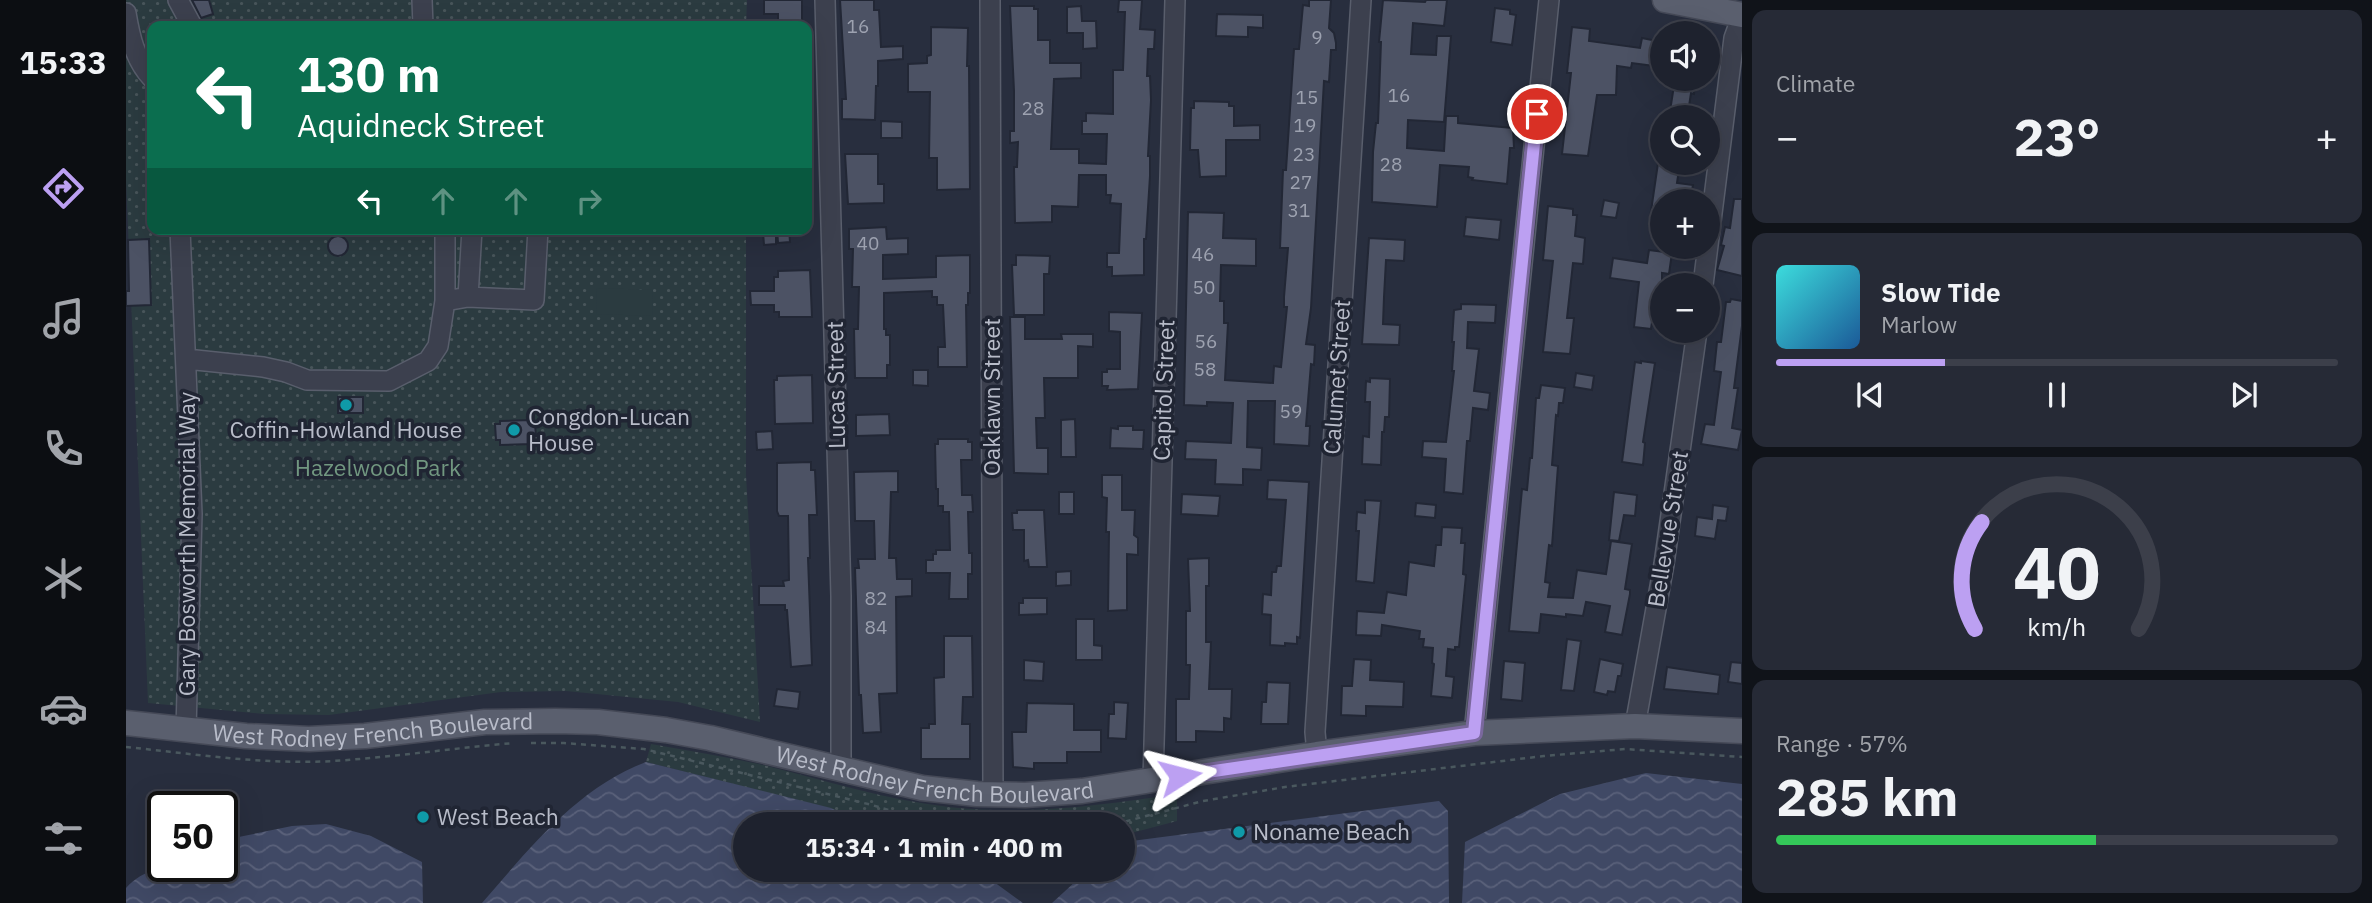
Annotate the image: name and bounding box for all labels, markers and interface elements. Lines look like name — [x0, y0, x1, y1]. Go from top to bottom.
house number: 16 — [847, 14, 869, 38]
map controls — [1650, 21, 1720, 343]
button: sound — [1650, 21, 1720, 91]
house number: 9 — [1311, 25, 1323, 49]
text: 15:33 — [19, 41, 107, 83]
text: 130 m — [297, 42, 441, 105]
icon: left — [182, 49, 273, 140]
text: Climate — [1776, 68, 1855, 98]
house number: 16 — [1388, 83, 1410, 107]
pin — [1507, 84, 1567, 144]
house number: 15 — [1296, 85, 1318, 109]
icon: arrive — [1518, 95, 1556, 133]
house number: 28 — [1022, 96, 1044, 120]
text: 23° — [2014, 103, 2100, 170]
text: Aquidneck Street — [297, 104, 545, 146]
button: search — [1650, 105, 1720, 175]
text: − — [1776, 112, 1799, 161]
text: + — [2315, 112, 2338, 161]
house number: 19 — [1294, 113, 1316, 137]
house number: 23 — [1293, 142, 1315, 166]
house number: 28 — [1380, 152, 1402, 176]
icon: directions — [39, 164, 88, 213]
house number: 27 — [1290, 170, 1312, 194]
icon: left — [351, 182, 389, 220]
icon: ahead — [424, 182, 462, 220]
icon: ahead — [497, 182, 535, 220]
icon: right — [570, 182, 608, 220]
button: + — [1650, 189, 1720, 259]
house number: 31 — [1288, 198, 1310, 222]
house number: 40 — [857, 231, 879, 255]
house number: 46 — [1192, 242, 1214, 266]
button: − — [1650, 273, 1720, 343]
house number: 50 — [1193, 275, 1215, 299]
text: Slow Tide — [1881, 275, 2001, 309]
icon: music — [39, 294, 88, 343]
street label: Calumet Street — [1316, 298, 1356, 455]
text: Marlow — [1881, 309, 1957, 339]
street label: Oaklawn Street — [976, 318, 1006, 476]
street label: Capitol Street — [1146, 319, 1180, 461]
street label: Lucas Street — [819, 321, 851, 449]
house number: 56 — [1195, 329, 1217, 353]
house number: 58 — [1194, 357, 1216, 381]
icon: previous — [1851, 376, 1889, 414]
icon: pause — [2038, 376, 2076, 414]
icon: next — [2225, 376, 2263, 414]
street label: Gary Bosworth Memorial Way — [171, 391, 201, 696]
marker: Coffin-Howland House — [338, 397, 354, 413]
house number: 59 — [1280, 399, 1302, 423]
place label: Congdon-Lucan House — [528, 401, 690, 457]
place label: Coffin-Howland House — [230, 414, 462, 444]
marker: Congdon-Lucan House — [506, 422, 522, 438]
icon: phone — [39, 424, 88, 473]
street label: Bellevue Street — [1640, 448, 1694, 609]
park label: Hazelwood Park — [295, 452, 461, 482]
text: 40 — [2013, 525, 2101, 620]
icon: climate — [39, 554, 88, 603]
house number: 82 — [865, 586, 887, 610]
text: km/h — [2028, 610, 2086, 643]
house number: 84 — [865, 615, 887, 639]
icon: car — [39, 684, 88, 733]
street label: West Rodney French Boulevard — [211, 705, 533, 753]
text: Range · 57% — [1776, 728, 1908, 758]
street label: West Rodney French Boulevard — [773, 738, 1096, 809]
position arrow — [1143, 739, 1217, 813]
text: 285 km — [1776, 763, 1958, 830]
speed limit sign: 50 — [147, 791, 238, 882]
place label: West Beach — [437, 801, 559, 831]
marker: West Beach — [415, 809, 431, 825]
icon: filters — [39, 814, 88, 863]
place label: Noname Beach — [1253, 816, 1410, 846]
marker: Noname Beach — [1231, 824, 1247, 840]
text: 15:34 · 1 min · 400 m — [805, 830, 1063, 864]

